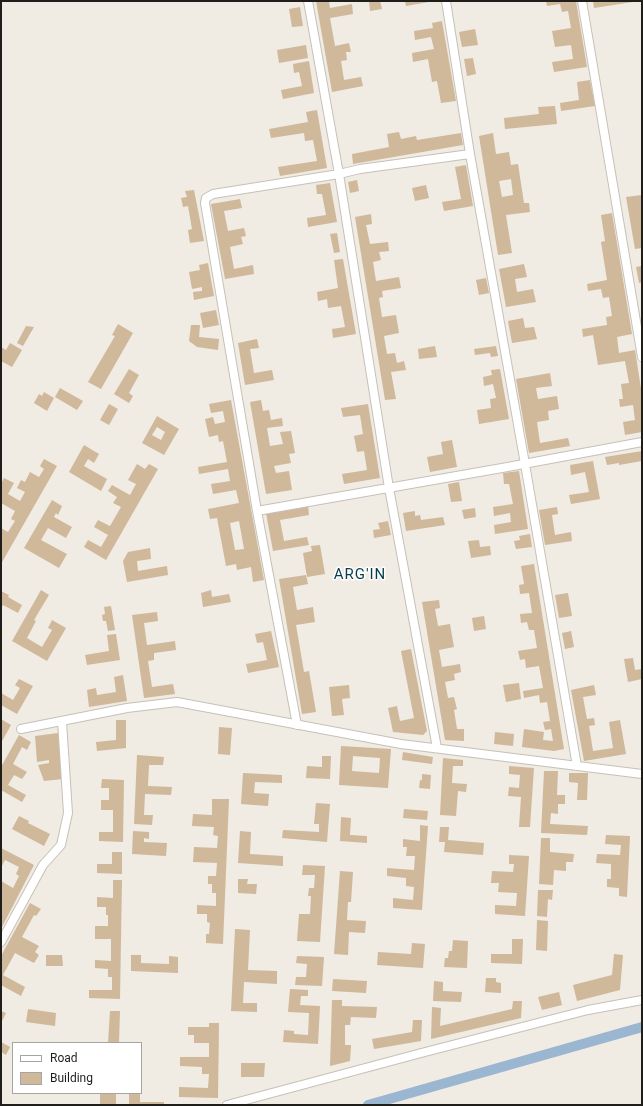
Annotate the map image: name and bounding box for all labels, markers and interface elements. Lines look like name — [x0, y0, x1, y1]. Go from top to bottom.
district label: ARG'IN — [334, 566, 386, 584]
legend — [12, 1042, 142, 1094]
text: Road — [50, 1051, 78, 1065]
text: Building — [50, 1071, 93, 1085]

